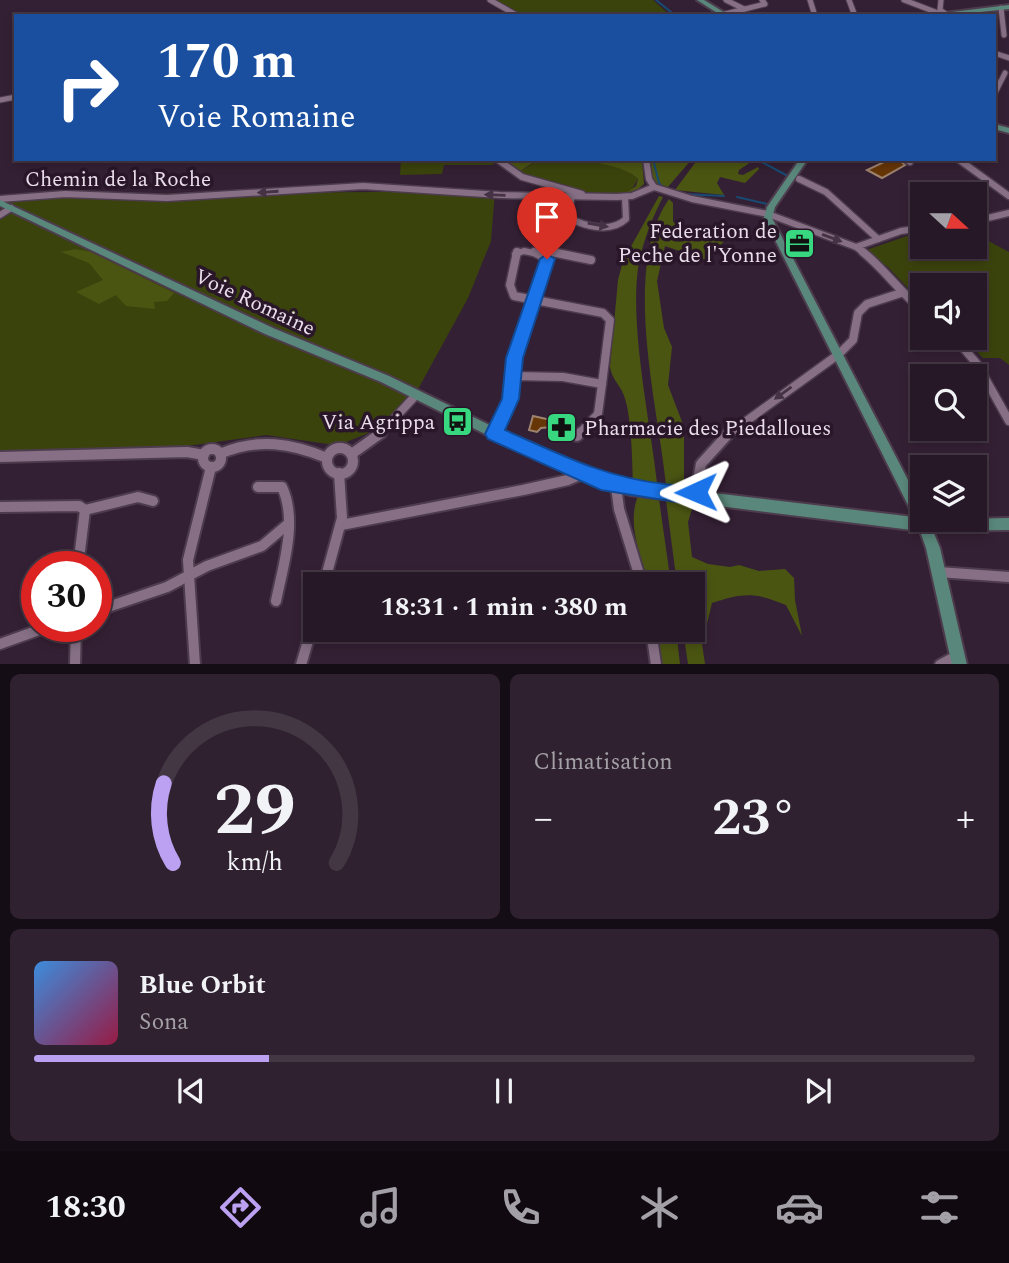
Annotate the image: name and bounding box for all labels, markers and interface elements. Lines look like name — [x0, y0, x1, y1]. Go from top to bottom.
text: 170 m — [157, 25, 296, 100]
icon: right — [42, 42, 133, 133]
text: Voie Romaine — [157, 93, 355, 142]
street label: Chemin de la Roche — [25, 164, 211, 196]
north arrow — [910, 182, 987, 259]
map controls — [910, 182, 987, 532]
one-way arrow — [257, 187, 279, 198]
pin — [517, 187, 577, 259]
one-way arrow — [484, 189, 506, 200]
icon: arrive — [528, 198, 566, 236]
place label: Federation de Peche de l'Yonne — [618, 216, 777, 272]
one-way arrow — [587, 220, 609, 231]
office icon: Federation de Peche de l'Yonne — [783, 226, 817, 260]
one-way arrow — [821, 233, 842, 244]
street label: Voie Romaine — [189, 261, 320, 345]
button: sound — [910, 273, 987, 350]
button: search — [910, 364, 987, 441]
one-way arrow — [775, 386, 793, 401]
bus stop icon: Via Agrippa — [441, 405, 475, 439]
place label: Via Agrippa — [322, 407, 436, 439]
pharmacy icon: Pharmacie des Piedalloues — [544, 411, 578, 445]
place label: Pharmacie des Piedalloues — [584, 413, 831, 445]
position arrow — [659, 455, 733, 529]
button: layers — [910, 455, 987, 532]
speed limit sign: 30 — [21, 551, 112, 642]
text: 18:31 · 1 min · 380 m — [380, 587, 628, 627]
text: Climatisation — [534, 745, 673, 780]
text: 29 — [214, 756, 296, 867]
text: 23° — [712, 779, 796, 858]
text: − — [534, 790, 553, 848]
text: + — [956, 790, 975, 848]
text: km/h — [227, 843, 283, 881]
text: Blue Orbit — [139, 965, 266, 1005]
text: Sona — [139, 1005, 189, 1040]
icon: previous — [172, 1072, 210, 1110]
icon: pause — [485, 1072, 523, 1110]
icon: next — [799, 1072, 837, 1110]
text: 18:30 — [45, 1183, 126, 1232]
icon: directions — [216, 1183, 265, 1232]
icon: music — [356, 1183, 405, 1232]
icon: phone — [496, 1183, 545, 1232]
icon: climate — [635, 1183, 684, 1232]
icon: car — [775, 1183, 824, 1232]
icon: filters — [915, 1183, 964, 1232]

